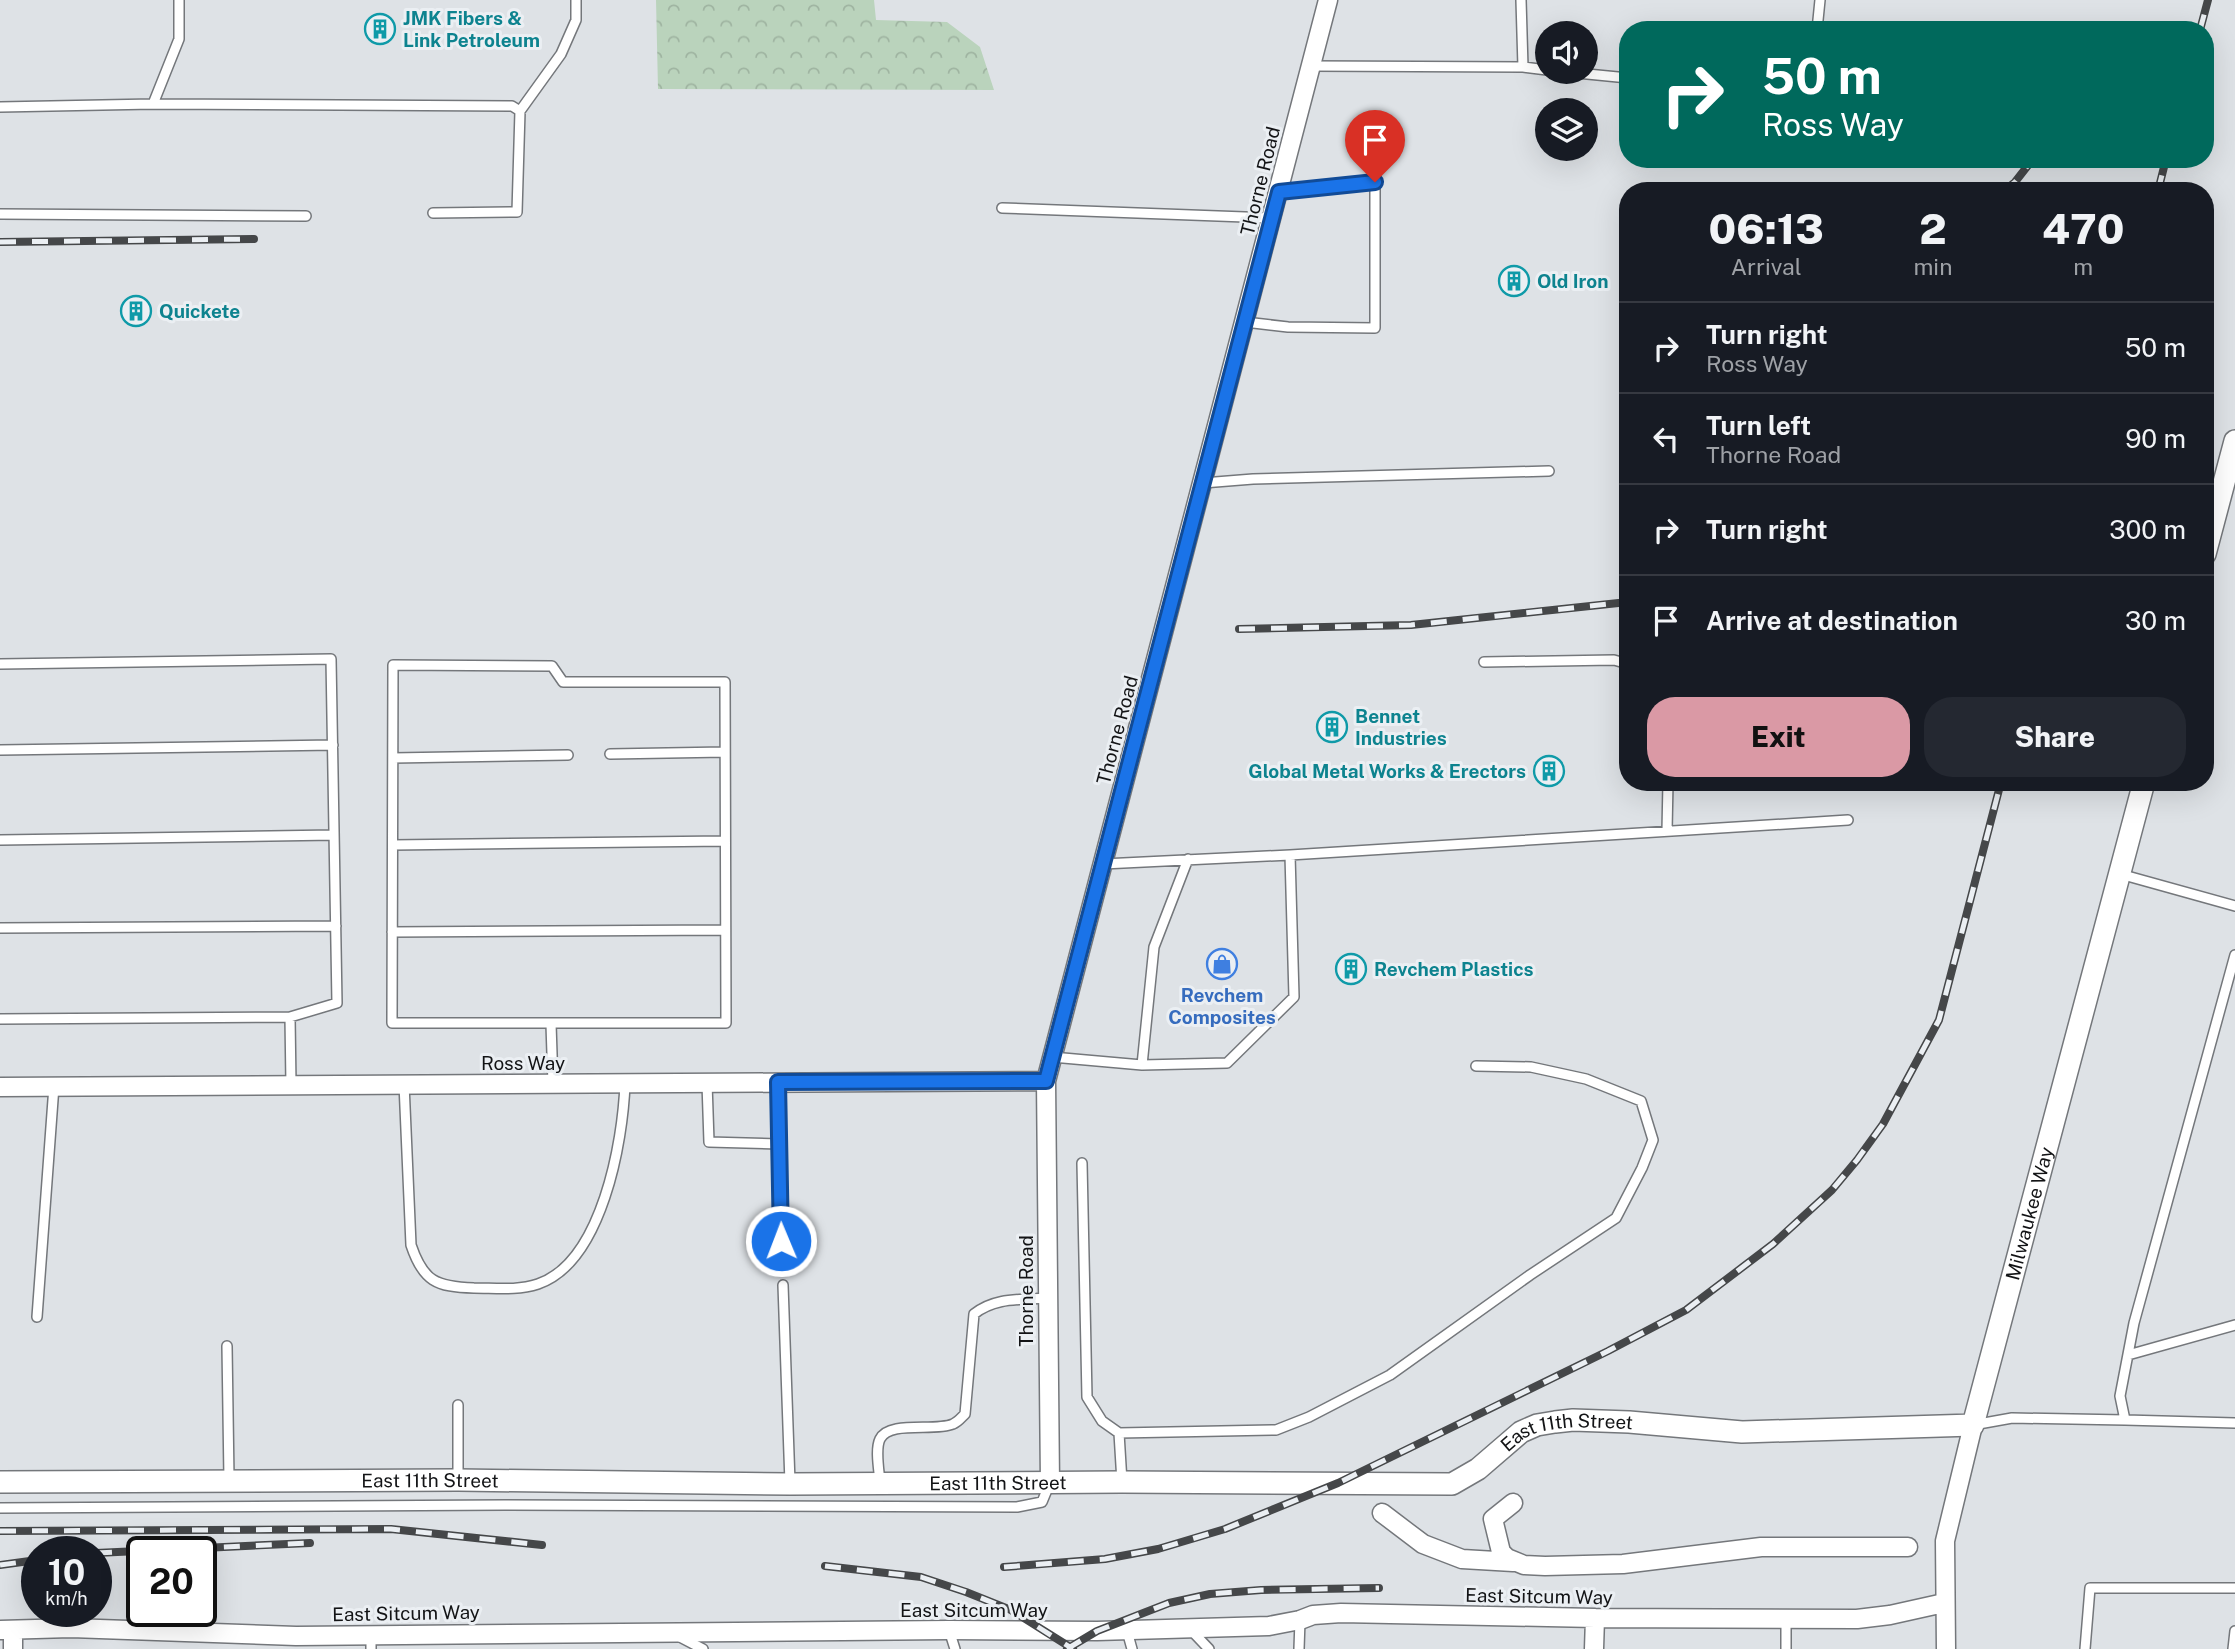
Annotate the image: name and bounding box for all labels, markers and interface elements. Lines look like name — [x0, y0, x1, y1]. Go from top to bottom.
place label: JMK Fibers & Link Petroleum — [403, 7, 540, 51]
building icon: JMK Fibers & Link Petroleum — [363, 12, 397, 46]
map controls — [1535, 21, 1598, 161]
button: sound — [1535, 21, 1598, 84]
text: 50 m — [1762, 47, 1882, 105]
icon: right — [1647, 49, 1738, 140]
button: layers — [1535, 98, 1598, 161]
text: Ross Way — [1762, 106, 1904, 143]
pin — [1345, 110, 1405, 182]
icon: arrive — [1356, 121, 1394, 159]
street label: Thorne Road — [1236, 124, 1284, 238]
text: 06:13 — [1709, 204, 1824, 253]
text: 2 — [1919, 204, 1947, 253]
text: 470 — [2042, 204, 2124, 253]
text: Arrival — [1731, 253, 1802, 280]
text: min — [1913, 253, 1952, 280]
text: m — [2073, 253, 2093, 280]
building icon: Old Iron — [1497, 264, 1531, 298]
place label: Old Iron — [1537, 270, 1609, 292]
building icon: Quickete — [119, 294, 153, 328]
place label: Quickete — [159, 300, 240, 322]
text: Turn right — [1706, 319, 1828, 350]
icon: right — [1647, 329, 1685, 367]
text: 50 m — [2125, 332, 2186, 363]
text: Ross Way — [1706, 350, 1808, 377]
text: Turn left — [1706, 410, 1811, 441]
icon: left — [1647, 420, 1685, 458]
text: 90 m — [2125, 423, 2186, 454]
text: Thorne Road — [1706, 441, 1841, 468]
icon: right — [1647, 511, 1685, 549]
text: Turn right — [1706, 514, 1828, 545]
text: 300 m — [2109, 514, 2186, 545]
icon: arrive — [1647, 602, 1685, 640]
text: Arrive at destination — [1706, 605, 1958, 636]
text: 30 m — [2125, 605, 2186, 636]
street label: Thorne Road — [1092, 673, 1142, 787]
button: Exit — [1647, 697, 1910, 777]
button: Share — [1924, 697, 2186, 777]
place label: Bennet Industries — [1355, 705, 1447, 749]
building icon: Bennet Industries — [1315, 710, 1349, 744]
building icon: Global Metal Works & Erectors — [1532, 754, 1566, 788]
place label: Global Metal Works & Erectors — [1248, 760, 1526, 782]
shop icon: Revchem Composites — [1205, 947, 1239, 981]
building icon: Revchem Plastics — [1334, 952, 1368, 986]
place label: Revchem Plastics — [1374, 958, 1534, 980]
place label: Revchem Composites — [1168, 984, 1276, 1028]
street label: Ross Way — [481, 1052, 565, 1074]
street label: Milwaukee Way — [2001, 1145, 2057, 1282]
position arrow — [744, 1204, 818, 1278]
street label: Thorne Road — [1015, 1235, 1037, 1347]
street label: East 11th Street — [1496, 1409, 1634, 1456]
street label: East 11th Street — [361, 1469, 499, 1491]
street label: East 11th Street — [929, 1471, 1067, 1494]
speed limit sign: 20 — [126, 1536, 217, 1627]
text: 10 — [48, 1552, 85, 1593]
street label: East Sitcum Way — [1465, 1584, 1613, 1608]
text: km/h — [45, 1588, 88, 1609]
street label: East Sitcum Way — [900, 1599, 1048, 1621]
street label: East Sitcum Way — [332, 1601, 480, 1625]

